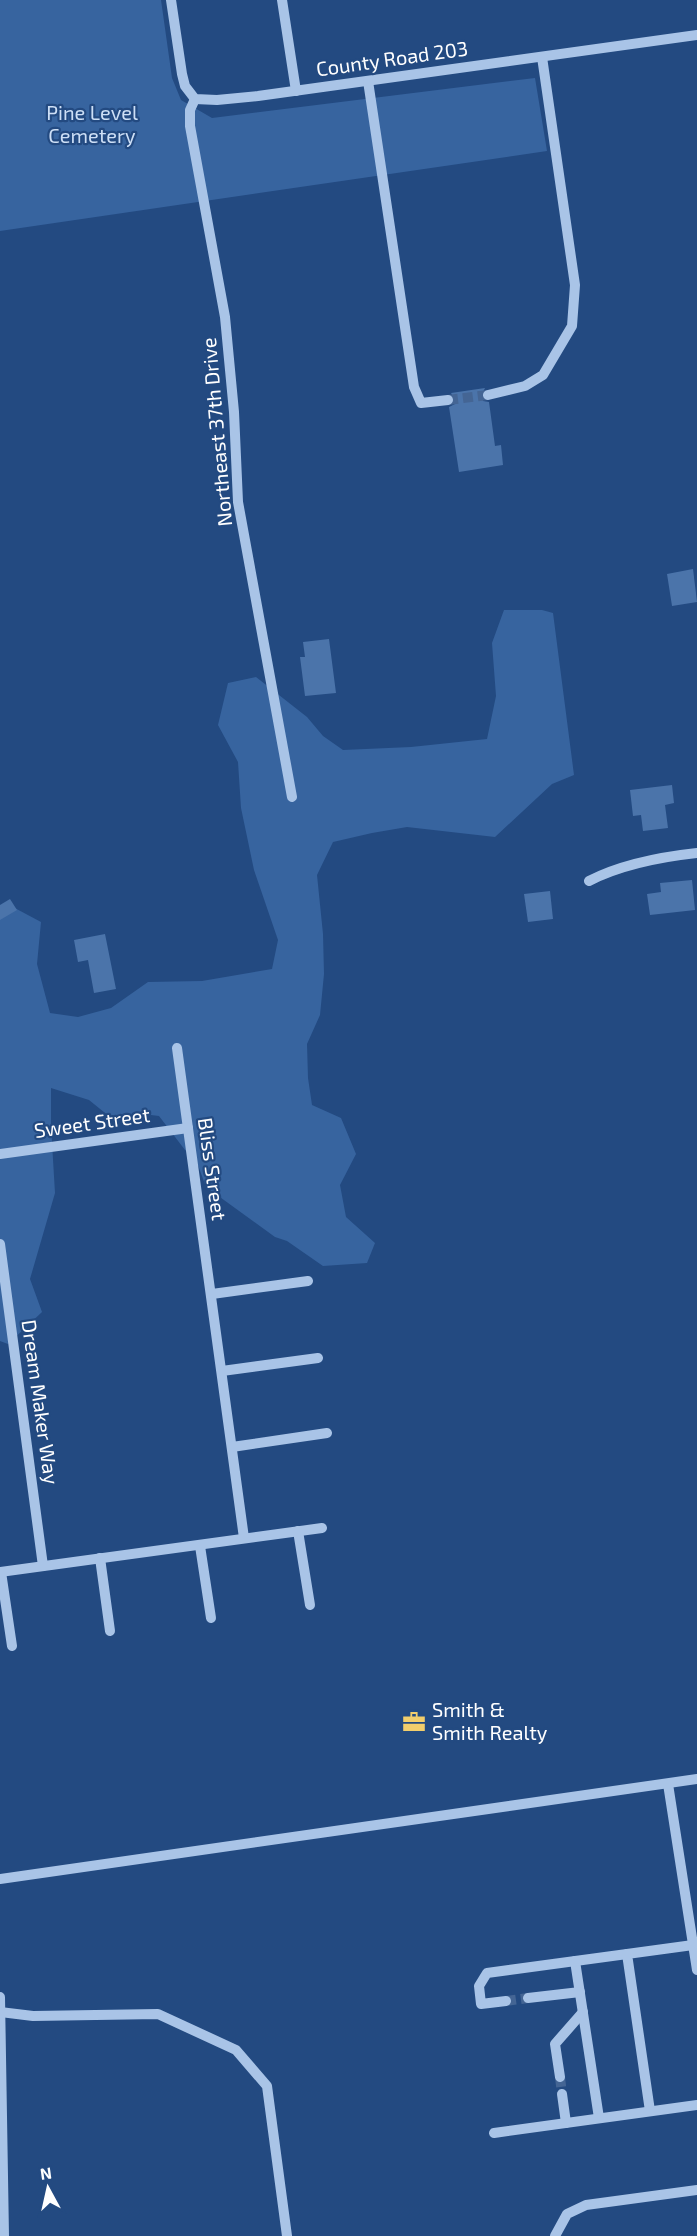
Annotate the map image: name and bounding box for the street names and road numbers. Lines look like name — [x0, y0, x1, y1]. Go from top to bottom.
street label: County Road 203 — [314, 35, 469, 81]
street label: Northeast 37th Drive — [196, 337, 236, 527]
street label: Sweet Street — [32, 1102, 152, 1142]
street label: Bliss Street — [194, 1116, 232, 1222]
street label: Dream Maker Way — [18, 1318, 64, 1486]

